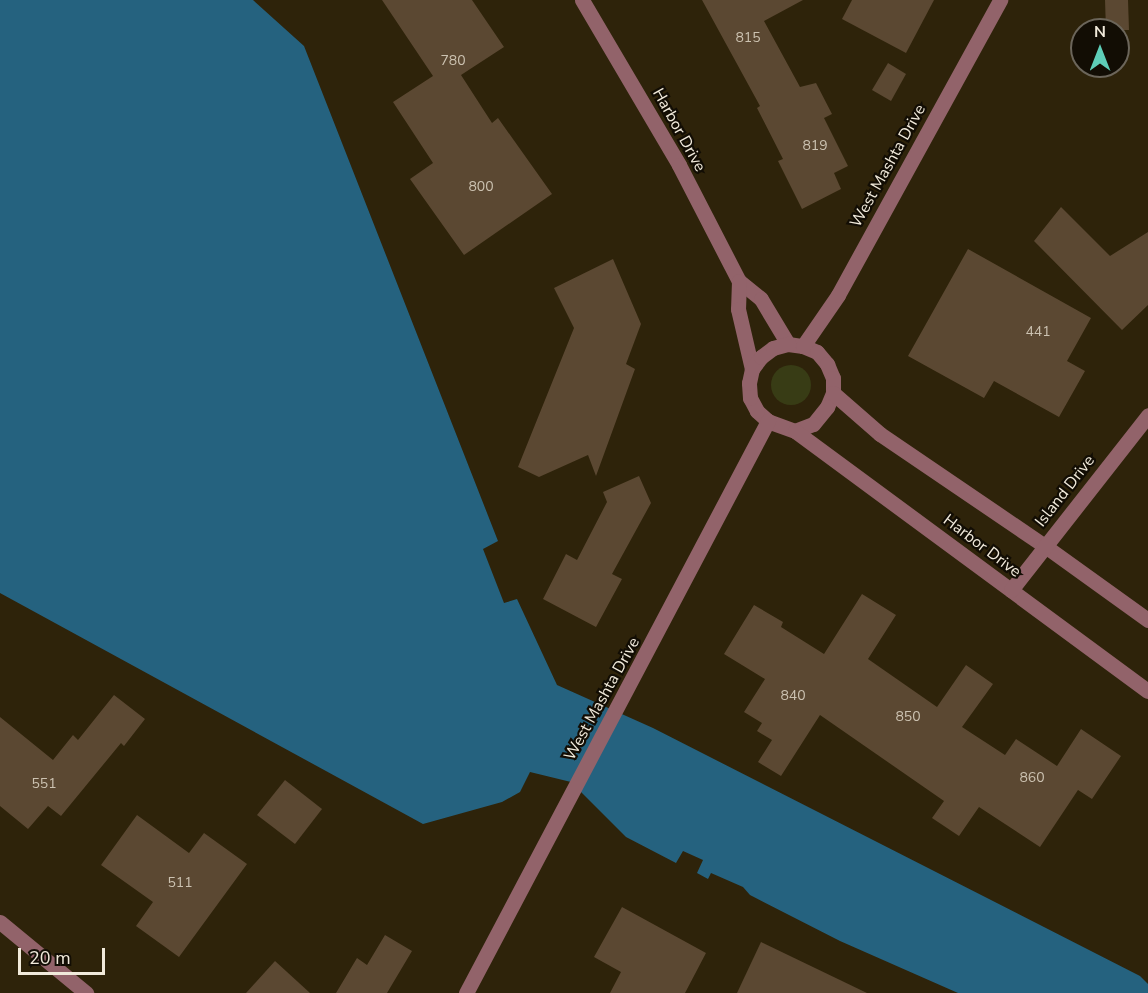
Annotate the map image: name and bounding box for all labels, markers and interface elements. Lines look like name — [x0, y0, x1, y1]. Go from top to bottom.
north arrow — [1070, 18, 1130, 78]
text: N — [1094, 21, 1106, 43]
house number: 815 — [735, 30, 761, 46]
house number: 780 — [440, 53, 466, 69]
street label: Harbor Drive — [648, 85, 710, 175]
street label: West Mashta Drive — [846, 101, 930, 231]
house number: 819 — [802, 138, 828, 154]
house number: 800 — [468, 179, 494, 195]
house number: 441 — [1025, 324, 1051, 340]
street label: Island Drive — [1031, 451, 1099, 531]
street label: Harbor Drive — [939, 511, 1025, 581]
street label: West Mashta Drive — [560, 634, 644, 764]
house number: 840 — [780, 688, 806, 704]
house number: 850 — [895, 709, 921, 725]
house number: 860 — [1019, 770, 1045, 786]
house number: 551 — [31, 776, 57, 792]
house number: 511 — [167, 875, 193, 891]
scale bar — [21, 936, 108, 974]
text: 20 m — [29, 946, 71, 970]

